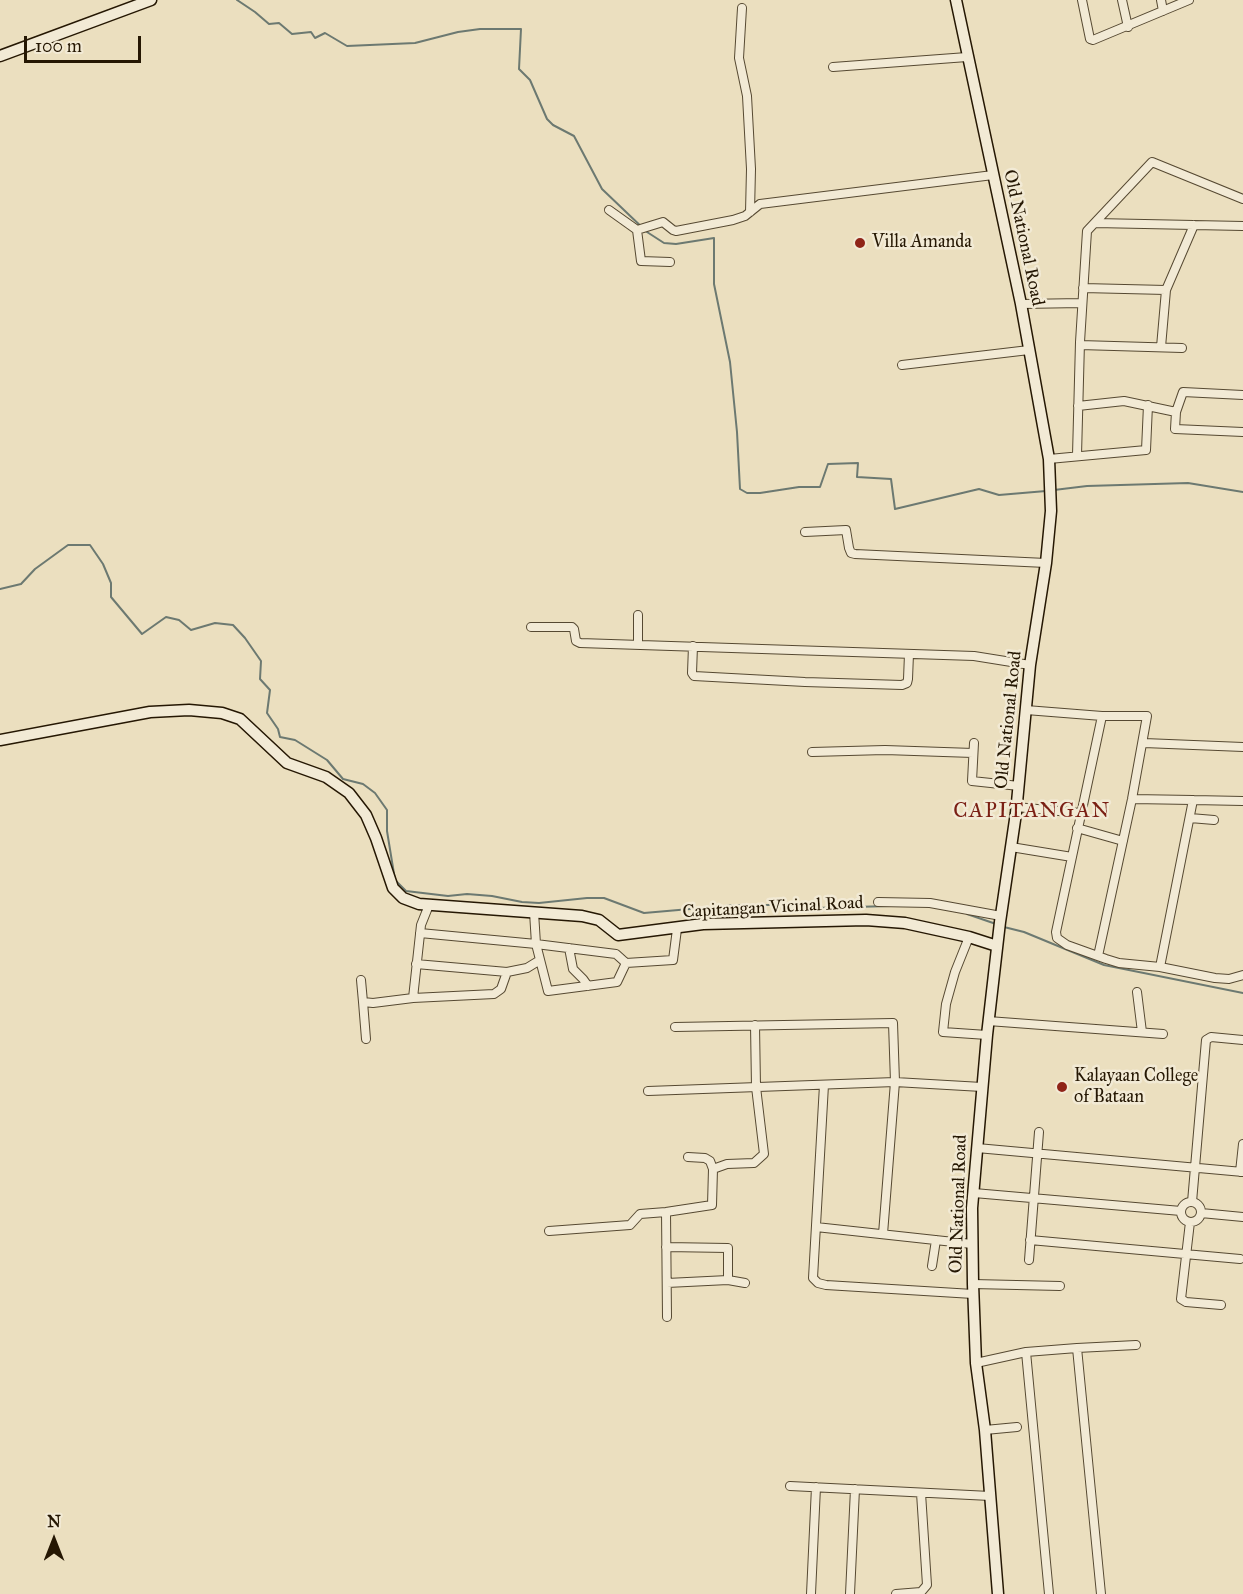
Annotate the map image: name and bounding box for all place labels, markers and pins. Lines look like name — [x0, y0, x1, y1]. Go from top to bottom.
place label: Villa Amanda — [872, 232, 972, 254]
marker: Villa Amanda — [853, 236, 867, 250]
place label: Kalayaan College of Bataan — [1074, 1066, 1198, 1108]
marker: Kalayaan College of Bataan — [1055, 1080, 1069, 1094]

